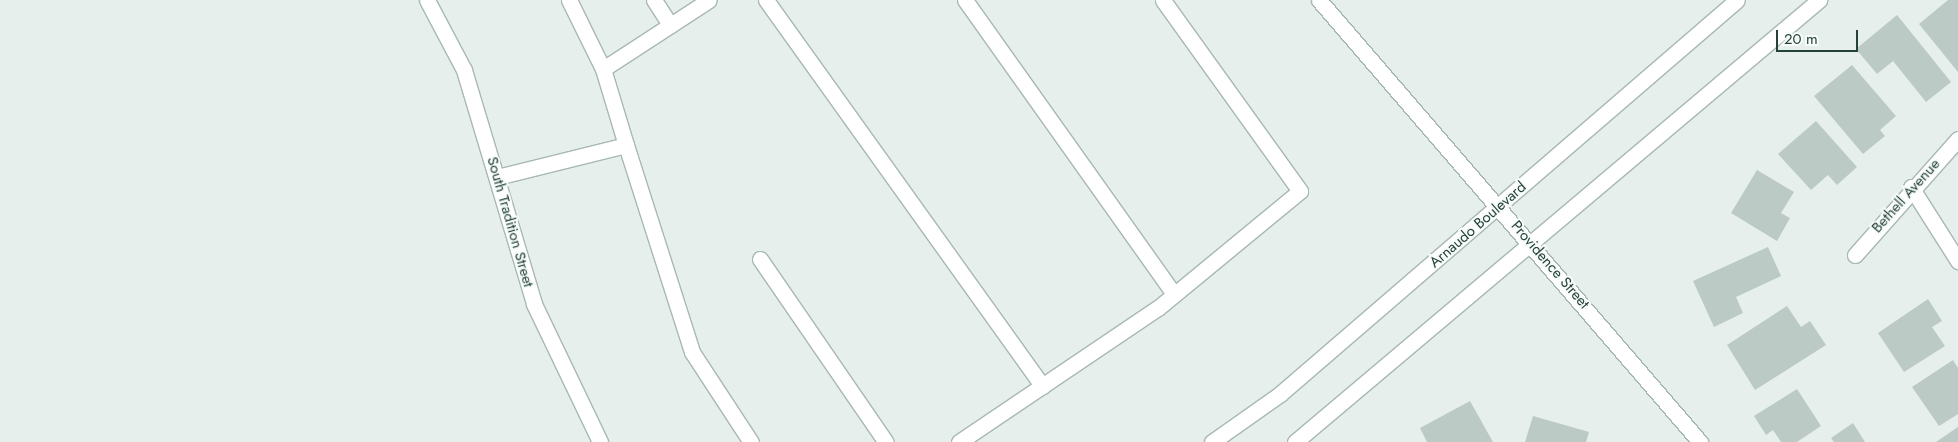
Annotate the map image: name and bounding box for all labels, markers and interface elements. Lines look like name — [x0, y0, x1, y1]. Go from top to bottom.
scale bar — [1778, 20, 1860, 52]
text: 20 m — [1784, 28, 1818, 50]
street label: South Tradition Street — [483, 155, 537, 289]
street label: Bethell Avenue — [1868, 155, 1944, 237]
street label: Arnaudo Boulevard — [1426, 178, 1530, 272]
street label: Providence Street — [1507, 217, 1593, 313]

